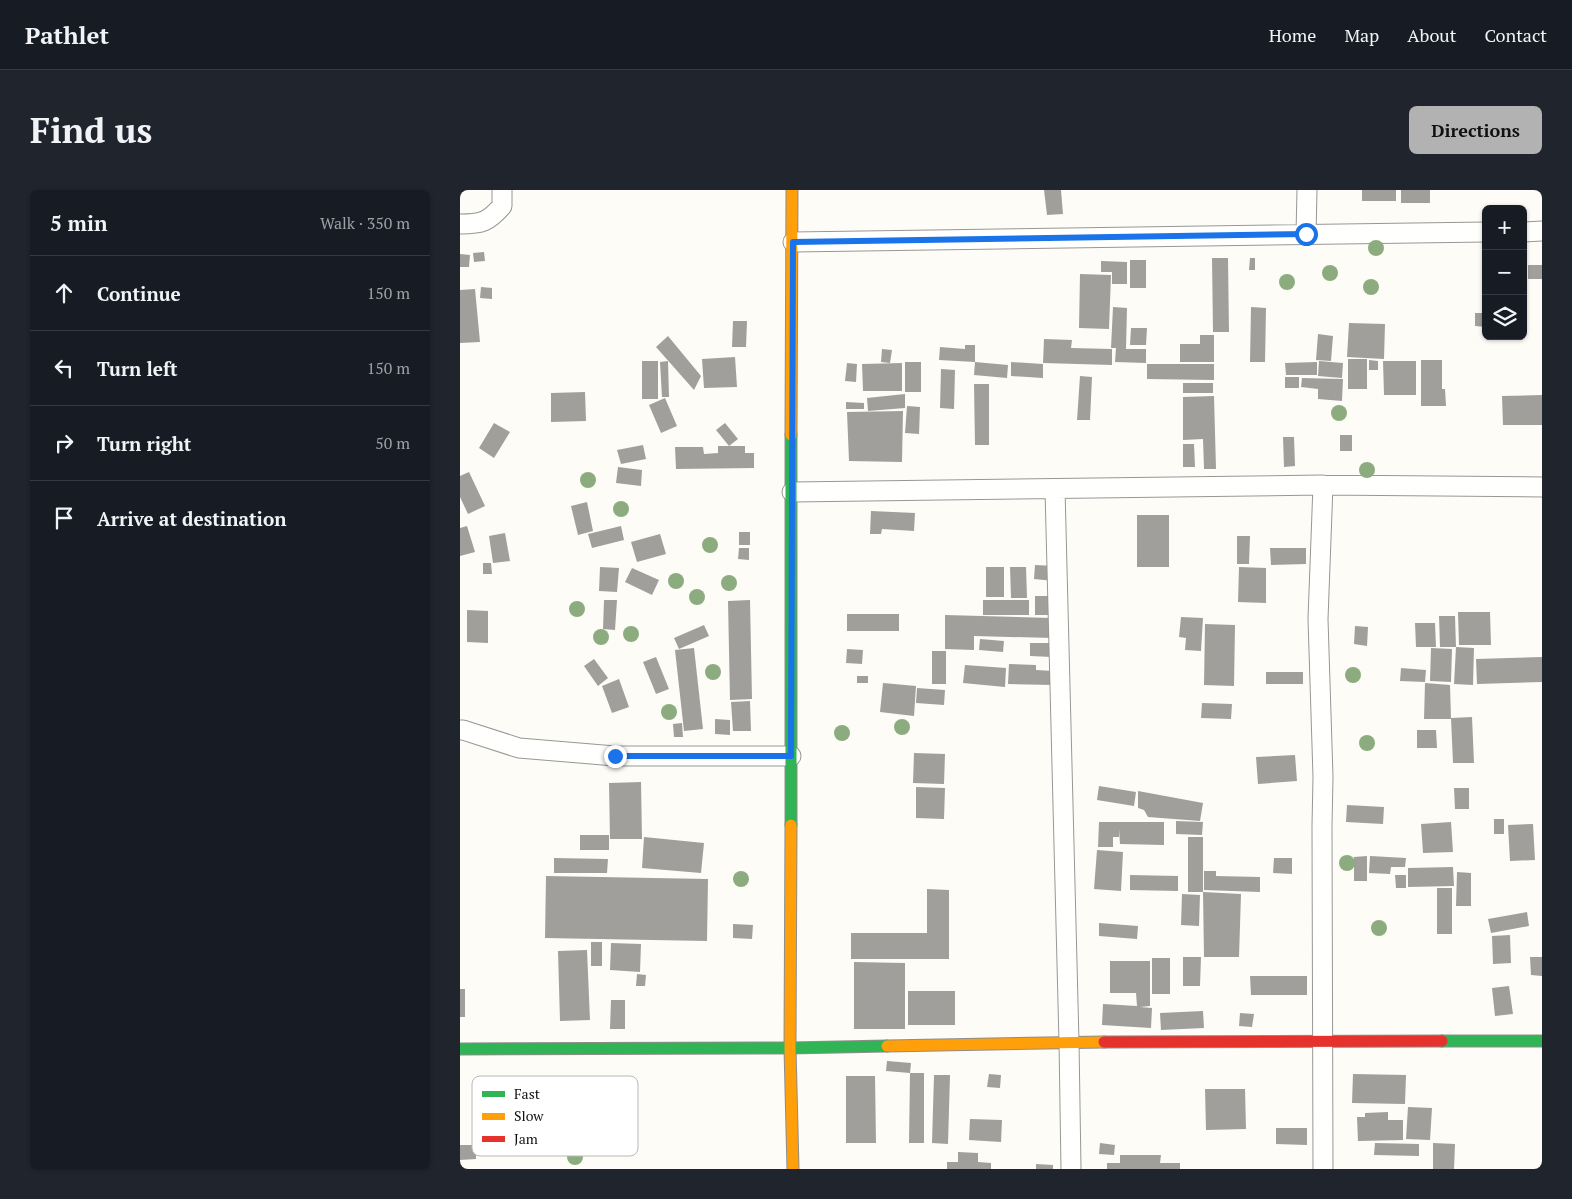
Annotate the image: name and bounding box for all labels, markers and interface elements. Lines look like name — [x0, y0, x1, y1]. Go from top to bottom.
text: Pathlet — [25, 19, 109, 51]
text: Home — [1269, 23, 1316, 47]
text: Map — [1344, 23, 1379, 47]
text: About — [1407, 23, 1456, 47]
text: Contact — [1484, 23, 1547, 47]
button: Directions — [1409, 106, 1542, 154]
text: Find us — [30, 107, 152, 153]
map controls — [1482, 205, 1527, 340]
button: + — [1482, 205, 1527, 250]
text: 5 min — [50, 209, 107, 237]
text: Walk · 350 m — [320, 212, 410, 234]
route start — [1295, 223, 1318, 246]
button: − — [1482, 250, 1527, 295]
icon: ahead — [50, 279, 78, 307]
text: Continue — [97, 281, 181, 306]
text: 150 m — [367, 282, 410, 304]
button: layers — [1482, 295, 1527, 340]
icon: left — [50, 354, 78, 382]
text: Turn left — [97, 356, 178, 381]
text: 150 m — [367, 357, 410, 379]
icon: right — [50, 429, 78, 457]
text: Turn right — [97, 431, 191, 456]
text: 50 m — [375, 432, 410, 454]
icon: arrive — [50, 504, 78, 532]
text: Arrive at destination — [97, 506, 286, 531]
route end — [604, 745, 627, 768]
legend — [472, 1076, 638, 1156]
text: Fast — [514, 1084, 541, 1103]
text: Slow — [514, 1106, 544, 1125]
text: Jam — [514, 1129, 538, 1148]

